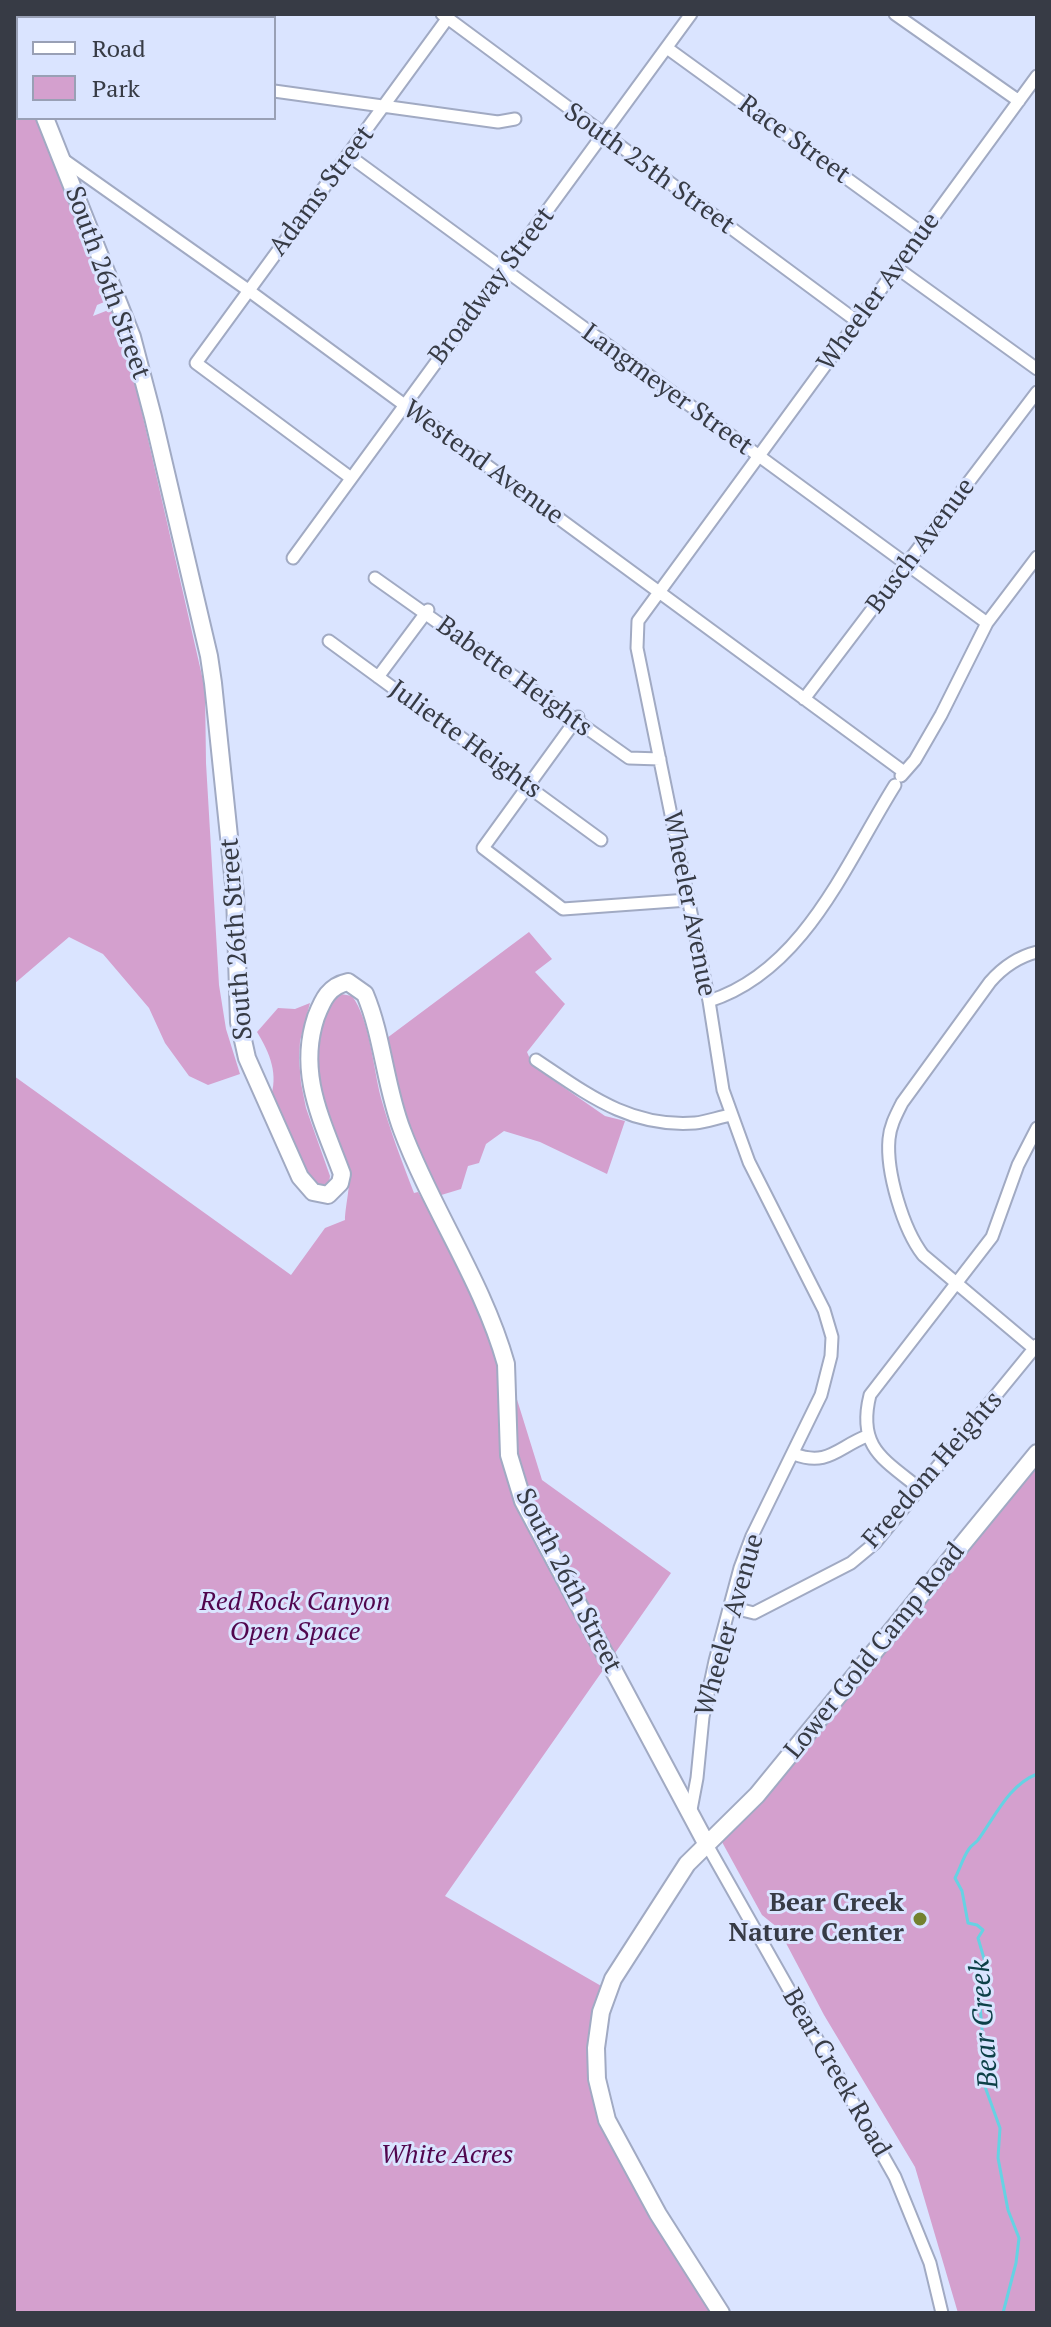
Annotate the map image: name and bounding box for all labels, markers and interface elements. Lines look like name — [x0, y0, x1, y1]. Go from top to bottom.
legend — [16, 16, 276, 120]
text: Road — [92, 32, 146, 64]
text: Park — [92, 72, 140, 104]
street label: Race Street — [732, 89, 856, 191]
street label: South 25th Street — [558, 97, 740, 241]
street label: Adams Street — [263, 120, 381, 262]
street label: South 26th Street — [58, 182, 156, 384]
street label: Broadway Street — [423, 201, 561, 371]
street label: Wheeler Avenue — [811, 207, 947, 377]
street label: Langmeyer Street — [576, 318, 758, 462]
street label: Westend Avenue — [397, 394, 569, 532]
street label: Busch Avenue — [860, 472, 982, 620]
street label: Babette Heights — [430, 610, 598, 744]
street label: Juliette Heights — [383, 674, 547, 806]
street label: Wheeler Avenue — [656, 809, 722, 999]
street label: South 26th Street — [214, 837, 260, 1041]
street label: Freedom Heights — [856, 1385, 1010, 1555]
street label: South 26th Street — [508, 1484, 628, 1678]
street label: Wheeler Avenue — [689, 1530, 771, 1720]
street label: Lower Gold Camp Road — [778, 1537, 972, 1765]
park label: Red Rock Canyon Open Space — [200, 1587, 390, 1648]
place label: Bear Creek Nature Center — [728, 1888, 904, 1950]
marker: Bear Creek Nature Center — [911, 1910, 929, 1928]
water label: Bear Creek — [964, 1958, 1006, 2090]
street label: Bear Creek Road — [775, 1983, 897, 2163]
park label: White Acres — [381, 2140, 513, 2172]

